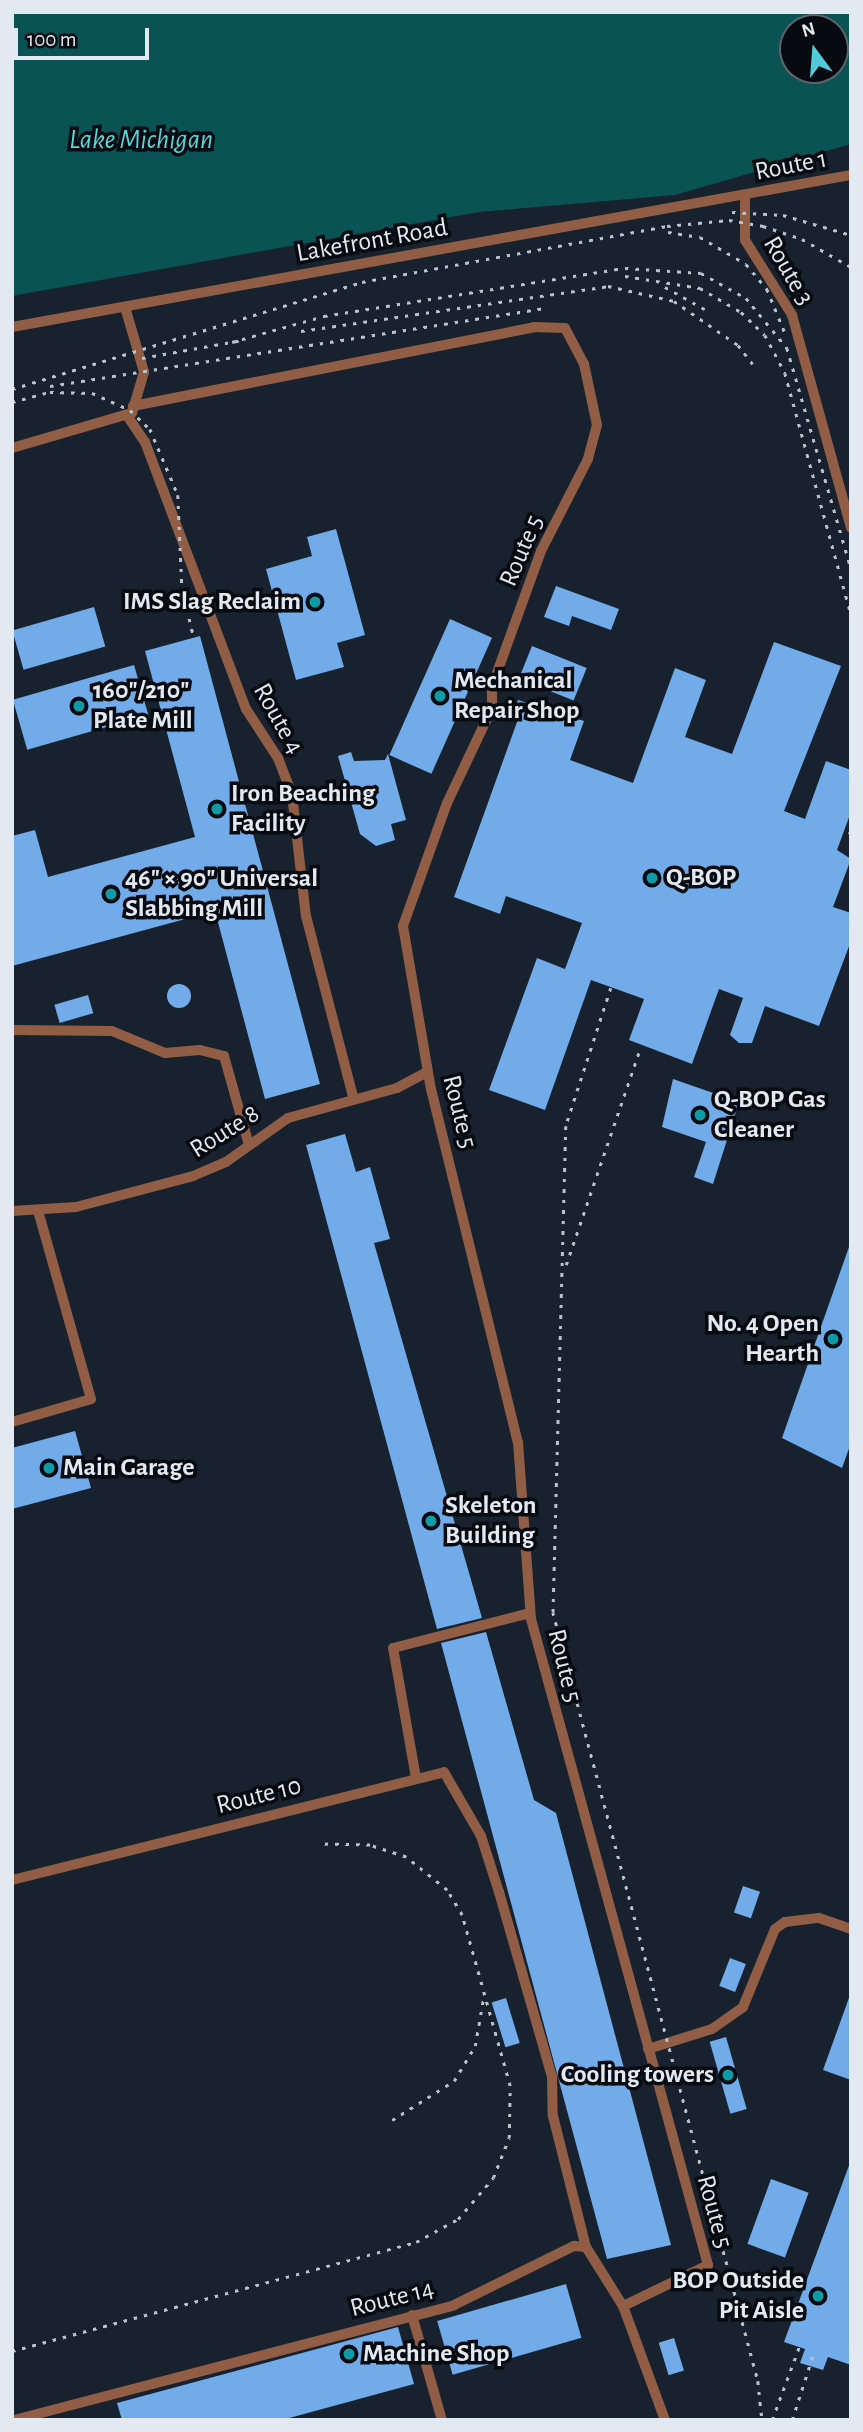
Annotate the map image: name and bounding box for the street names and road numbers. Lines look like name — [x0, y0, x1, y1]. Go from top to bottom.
street label: Route 1 — [752, 144, 830, 188]
street label: Lakefront Road — [294, 212, 450, 270]
street label: Route 3 — [756, 231, 820, 311]
street label: Route 5 — [493, 511, 551, 591]
street label: Route 4 — [246, 678, 310, 760]
street label: Route 5 — [435, 1072, 483, 1152]
street label: Route 8 — [184, 1099, 266, 1165]
street label: Route 5 — [540, 1626, 588, 1706]
street label: Route 10 — [213, 1770, 305, 1822]
street label: Route 5 — [689, 2172, 739, 2252]
street label: Route 14 — [347, 2274, 437, 2324]

